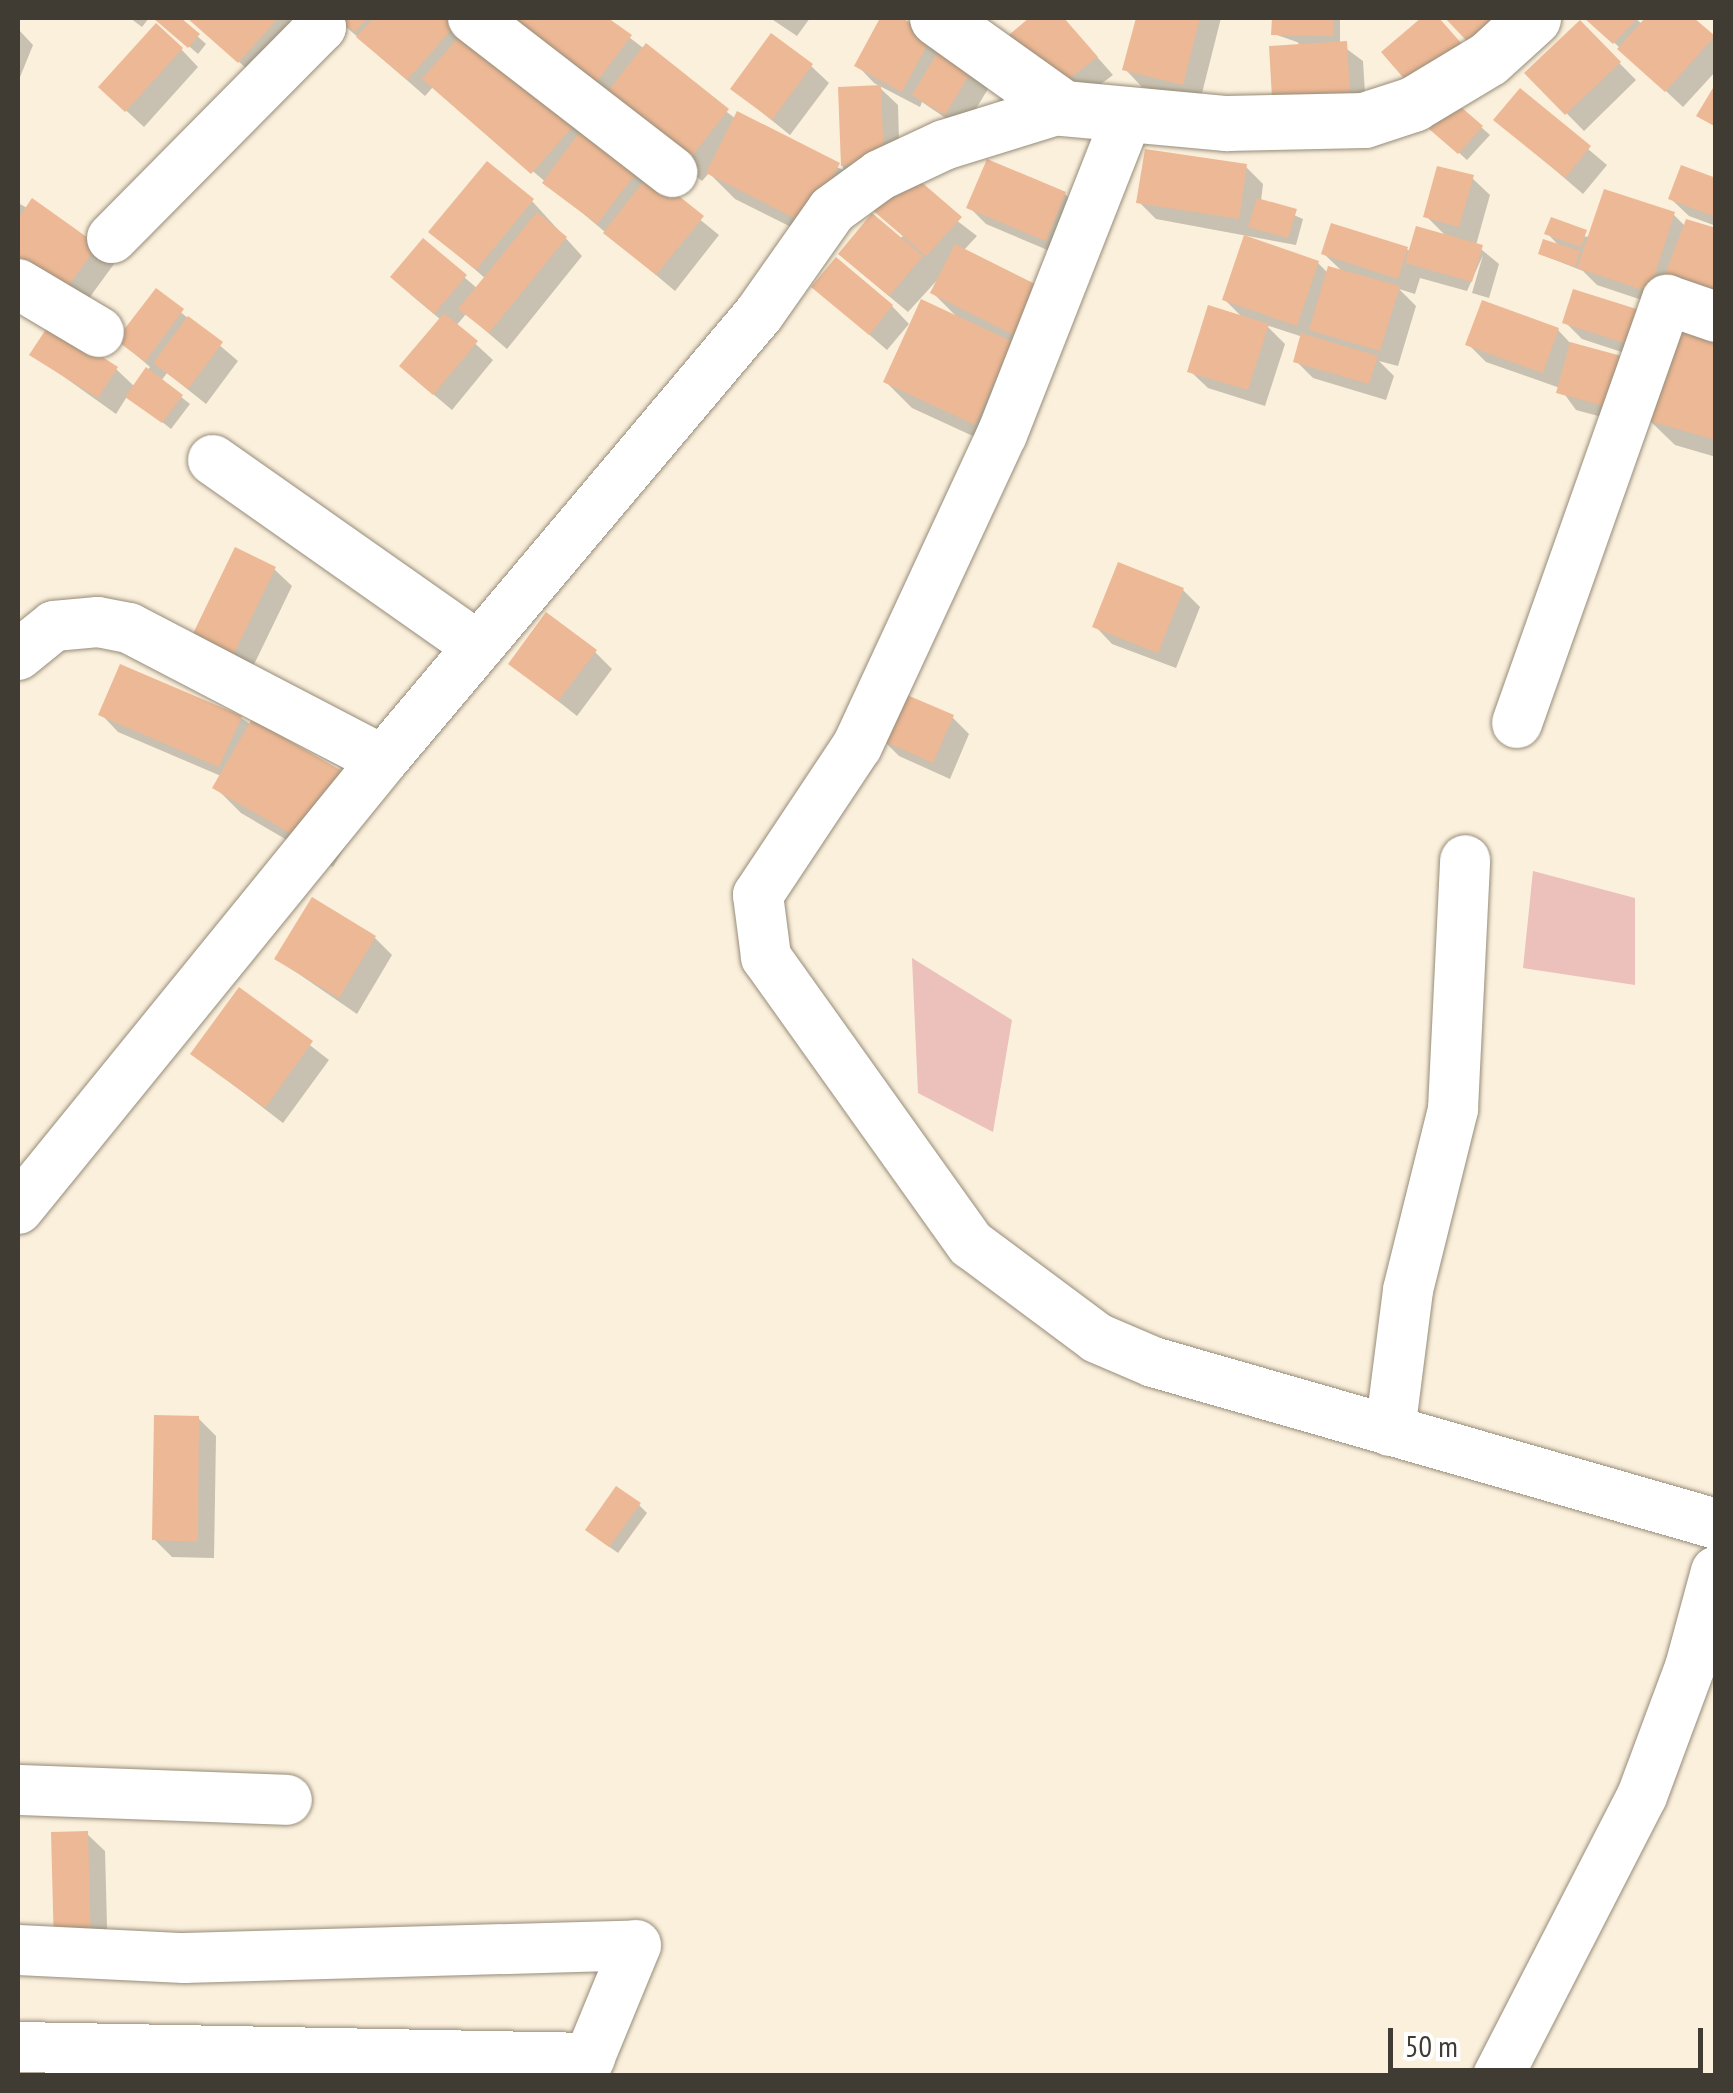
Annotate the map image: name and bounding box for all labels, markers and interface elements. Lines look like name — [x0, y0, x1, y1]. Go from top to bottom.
scale bar — [1393, 2008, 1708, 2070]
text: 50 m — [1405, 2026, 1458, 2065]

